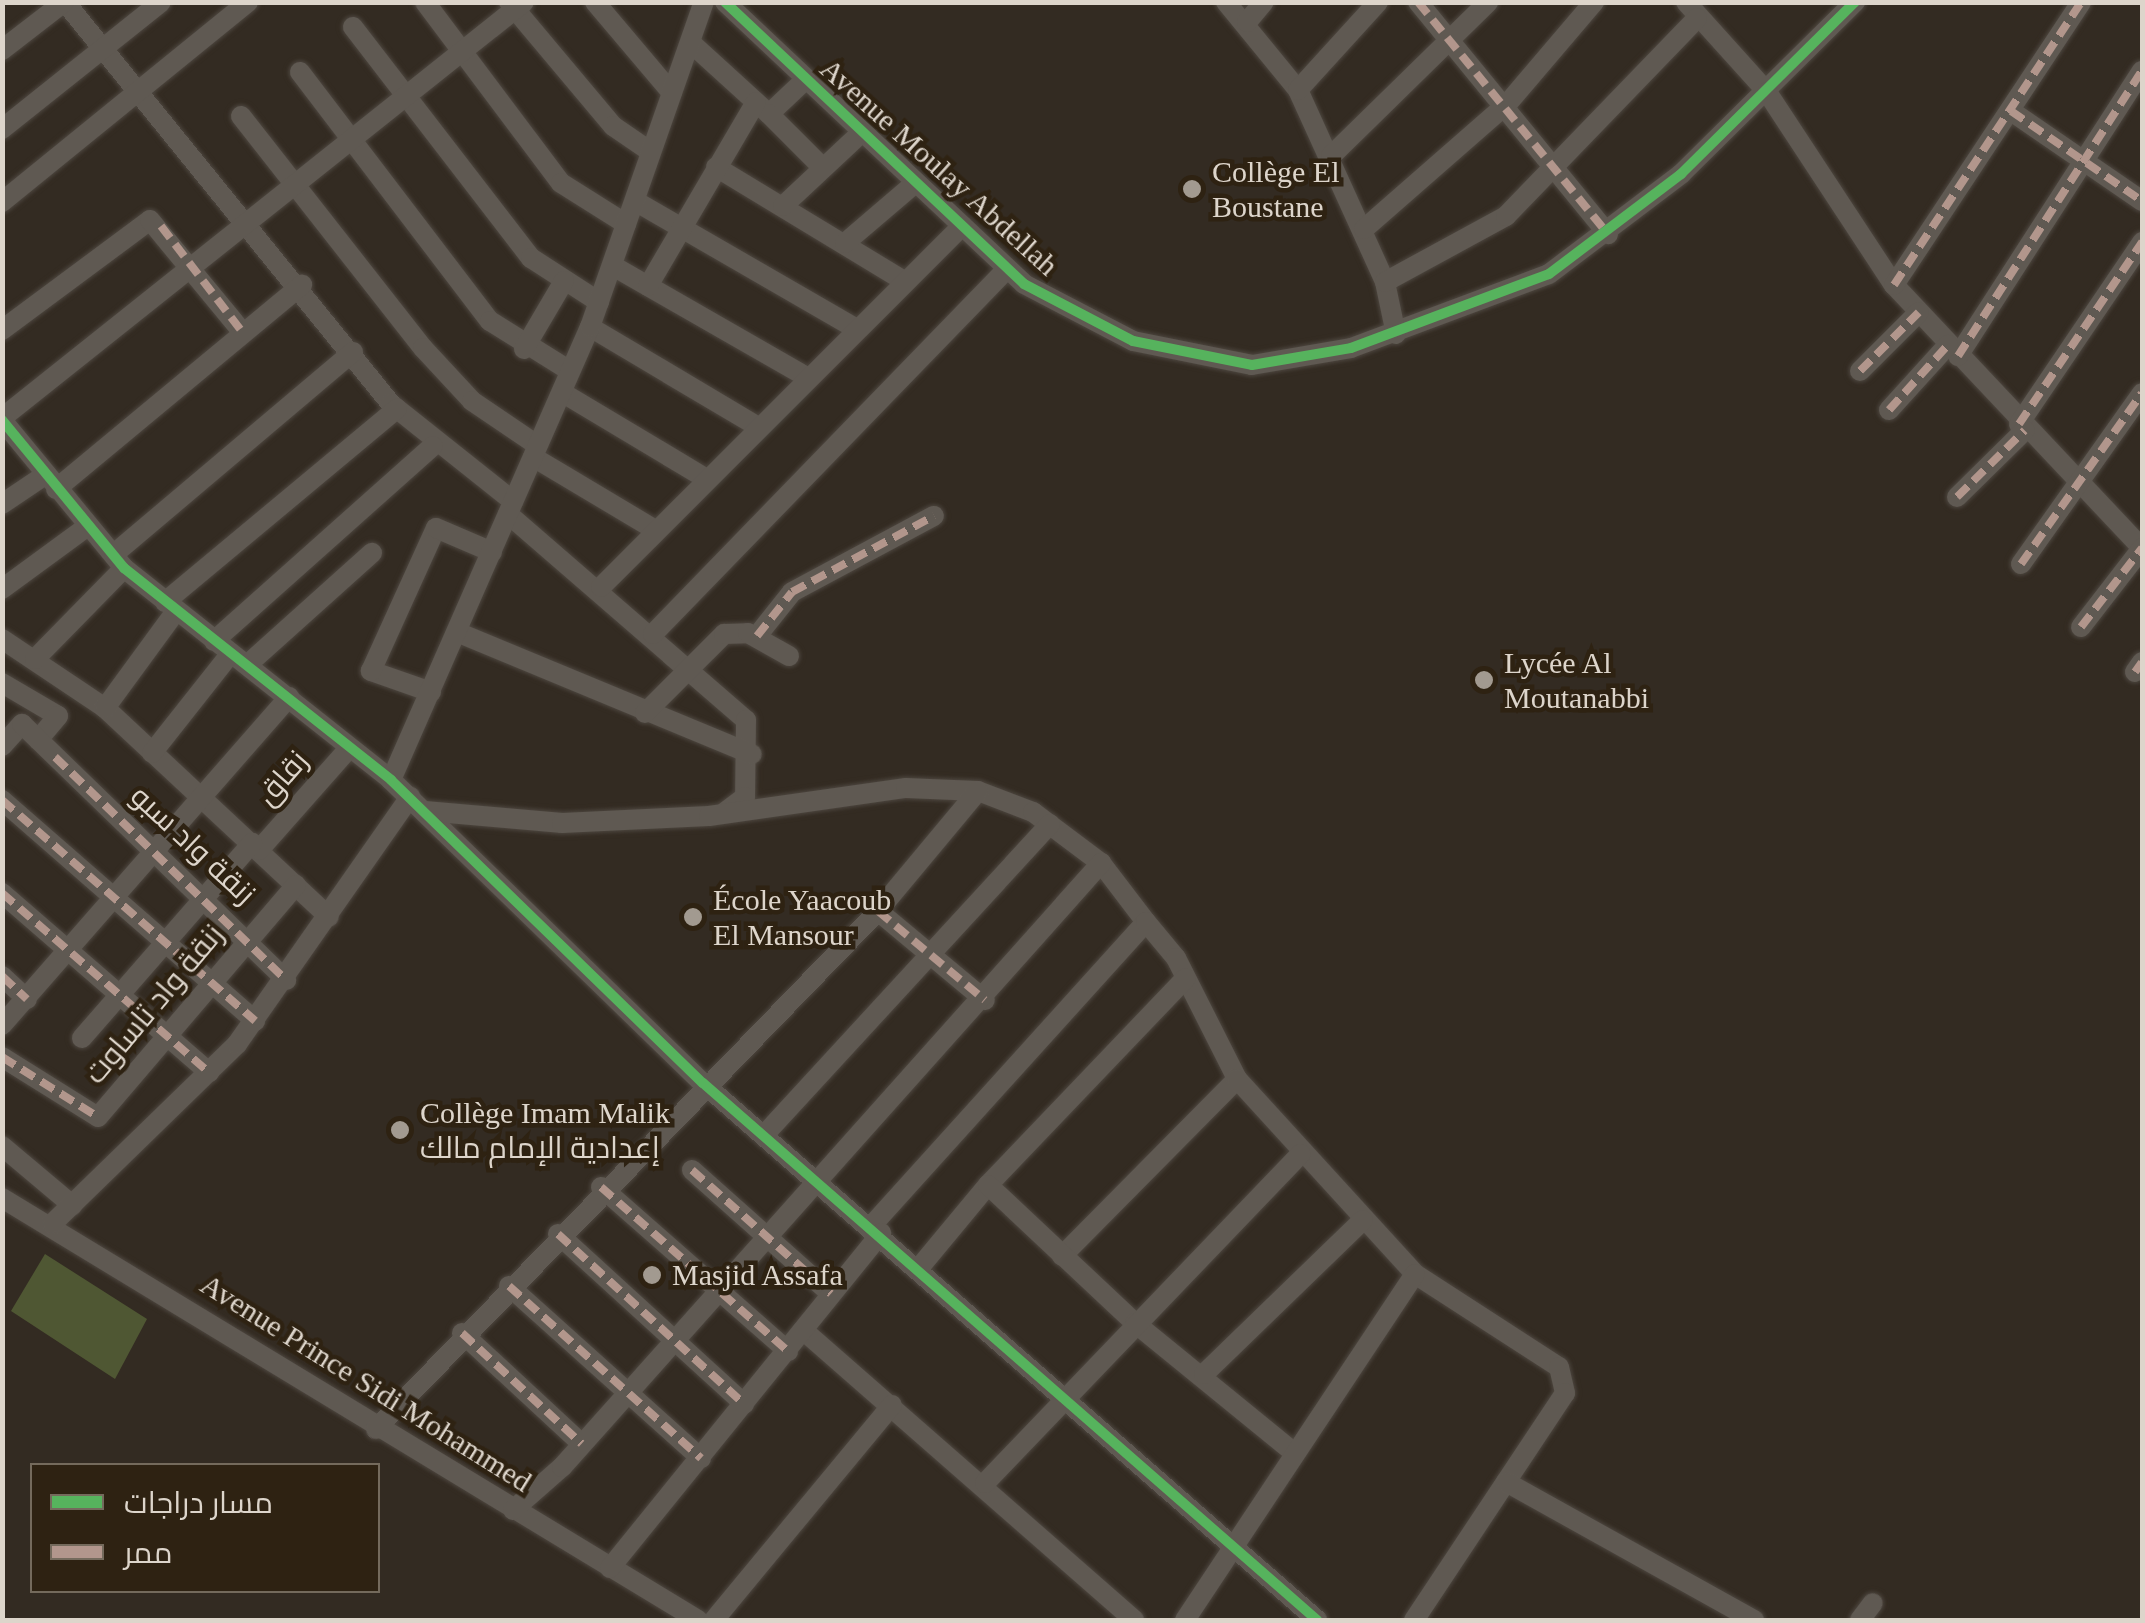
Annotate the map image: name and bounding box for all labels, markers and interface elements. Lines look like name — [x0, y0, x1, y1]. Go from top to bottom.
street label: Avenue Moulay Abdellah — [812, 50, 1066, 284]
place label: Collège El Boustane — [1212, 154, 1339, 224]
marker: Collège El Boustane — [1181, 178, 1203, 200]
place label: Lycée Al Moutanabbi — [1504, 645, 1649, 716]
marker: Lycée Al Moutanabbi — [1473, 669, 1495, 691]
street label: زقاق — [248, 743, 316, 813]
street label: زنقة واد سبو — [123, 778, 263, 912]
place label: École Yaacoub El Mansour — [713, 882, 892, 952]
marker: École Yaacoub El Mansour — [682, 906, 704, 928]
street label: زنقة واد تاساوت — [77, 917, 231, 1091]
place label: Collège Imam Malik إعدادية الإمام مالك — [420, 1095, 670, 1166]
marker: Collège Imam Malik إعدادية الإمام مالك — [389, 1119, 411, 1141]
place label: Masjid Assafa — [672, 1257, 844, 1293]
marker: Masjid Assafa — [641, 1264, 663, 1286]
street label: Avenue Prince Sidi Mohammed — [194, 1266, 538, 1500]
legend — [30, 1463, 380, 1593]
text: مسار دراجات — [124, 1486, 273, 1519]
text: ممر — [124, 1536, 173, 1569]

